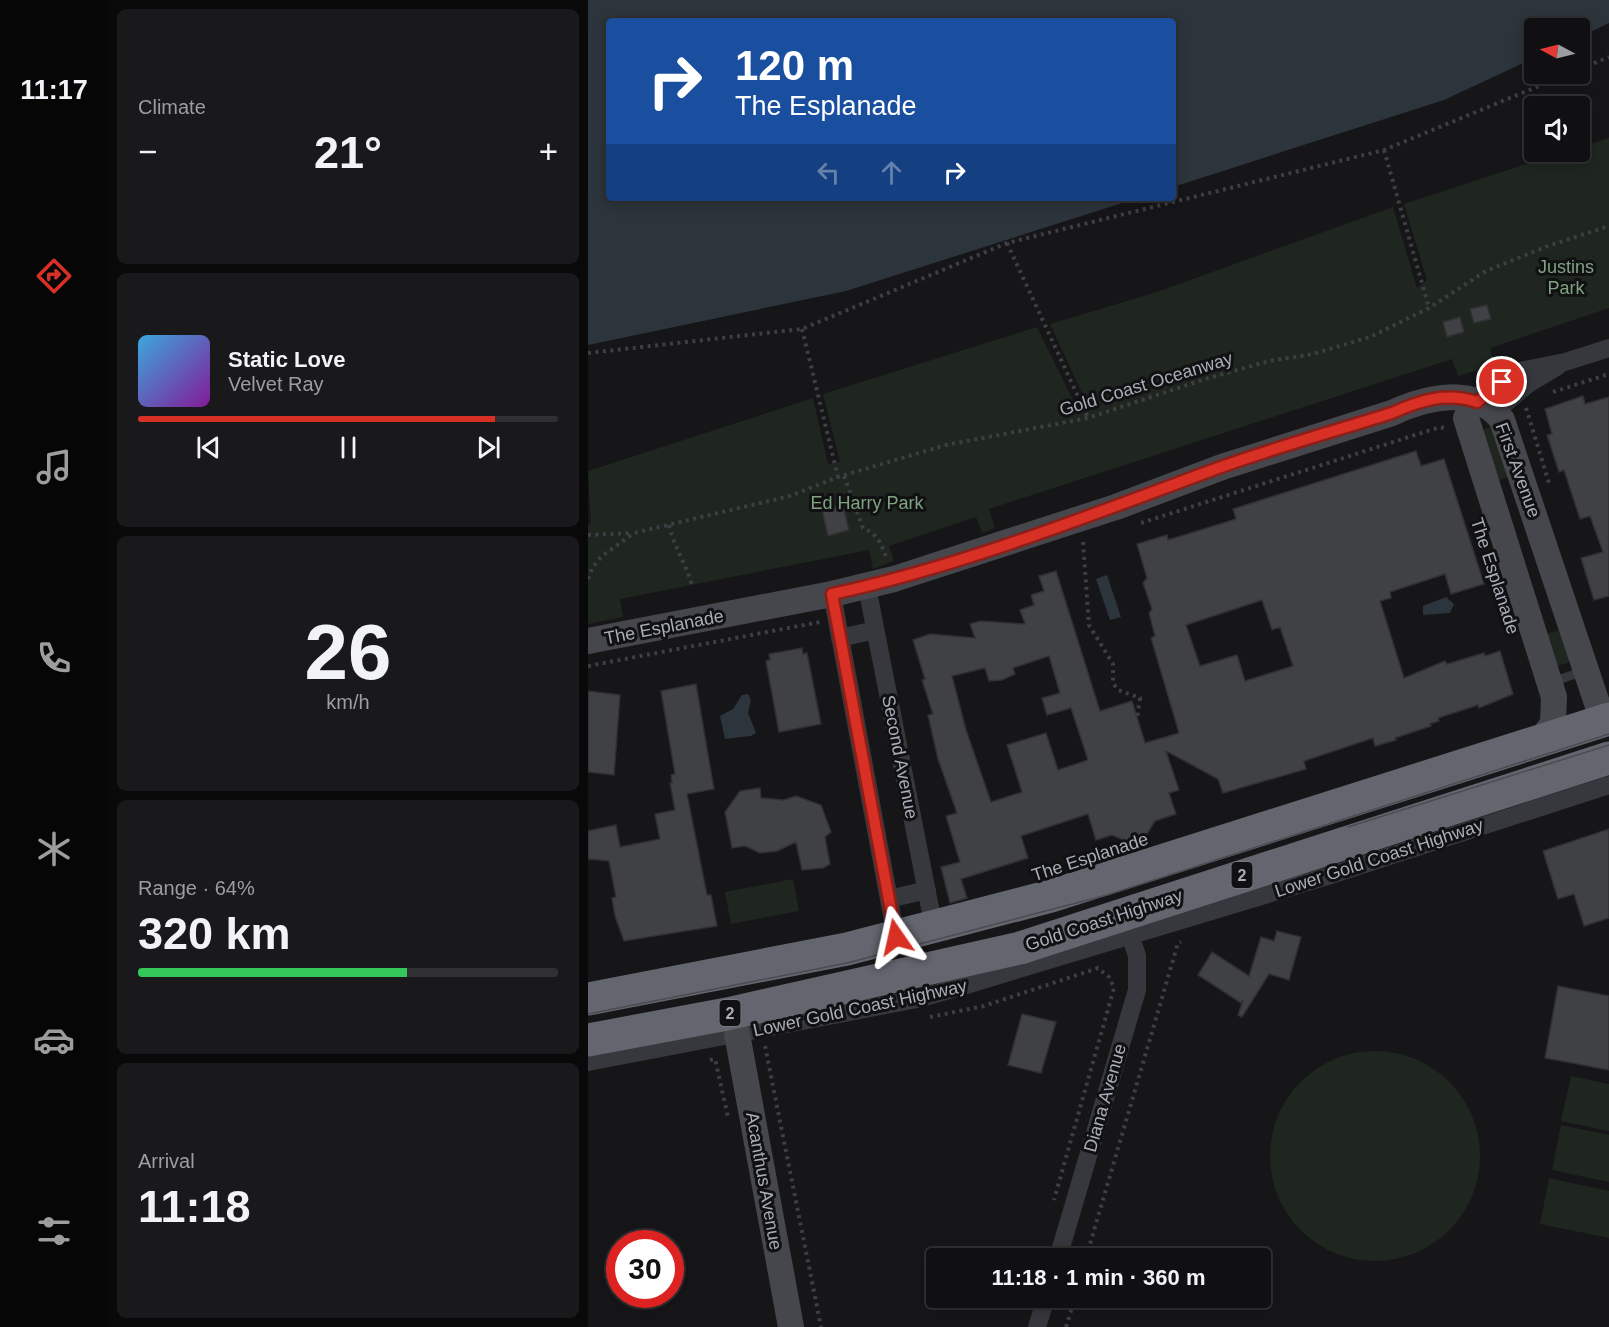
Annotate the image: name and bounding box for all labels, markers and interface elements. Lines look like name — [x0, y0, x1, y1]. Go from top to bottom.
north arrow — [1524, 18, 1590, 84]
map controls — [1524, 18, 1590, 162]
icon: right — [636, 42, 714, 120]
text: 120 m — [735, 42, 854, 89]
text: 11:17 — [20, 75, 88, 105]
text: The Esplanade — [735, 91, 917, 121]
text: Climate — [138, 96, 206, 118]
button: sound — [1524, 96, 1590, 162]
text: 21° — [314, 127, 382, 178]
text: − — [138, 133, 157, 170]
text: + — [539, 133, 558, 170]
icon: left — [812, 156, 845, 189]
icon: ahead — [875, 156, 908, 189]
icon: right — [938, 156, 971, 189]
icon: directions — [33, 255, 75, 297]
park label: Justins Park — [1538, 257, 1594, 298]
text: Static Love — [228, 347, 345, 372]
street label: Gold Coast Oceanway — [1057, 348, 1235, 420]
pin — [1476, 356, 1527, 407]
icon: arrive — [1485, 365, 1518, 398]
text: Velvet Ray — [228, 373, 324, 395]
street label: First Avenue — [1492, 420, 1544, 520]
icon: previous — [192, 431, 225, 464]
icon: pause — [332, 431, 365, 464]
icon: next — [472, 431, 505, 464]
icon: music — [33, 446, 75, 488]
park label: Ed Harry Park — [810, 493, 925, 513]
street label: The Esplanade — [1467, 515, 1523, 637]
street label: The Esplanade — [603, 606, 725, 648]
text: 26 — [305, 608, 391, 696]
icon: phone — [33, 637, 75, 679]
text: km/h — [326, 691, 370, 713]
street label: Second Avenue — [878, 693, 922, 821]
street label: Lower Gold Coast Highway — [1272, 815, 1486, 901]
icon: climate — [33, 828, 75, 870]
street label: The Esplanade — [1029, 829, 1151, 885]
road number: 2 — [1232, 862, 1252, 888]
text: Range · 64% — [138, 877, 255, 899]
street label: Gold Coast Highway — [1023, 885, 1185, 955]
position arrow — [864, 905, 928, 969]
text: 320 km — [138, 908, 291, 959]
street label: Lower Gold Coast Highway — [751, 976, 969, 1040]
road number: 2 — [720, 1000, 740, 1026]
icon: car — [33, 1019, 75, 1061]
street label: Diana Avenue — [1080, 1042, 1130, 1154]
street label: Acanthus Avenue — [742, 1110, 786, 1252]
text: Arrival — [138, 1150, 195, 1172]
text: 11:18 — [138, 1181, 251, 1232]
icon: filters — [33, 1210, 75, 1252]
speed limit sign: 30 — [606, 1230, 684, 1308]
text: 11:18 · 1 min · 360 m — [992, 1265, 1206, 1290]

